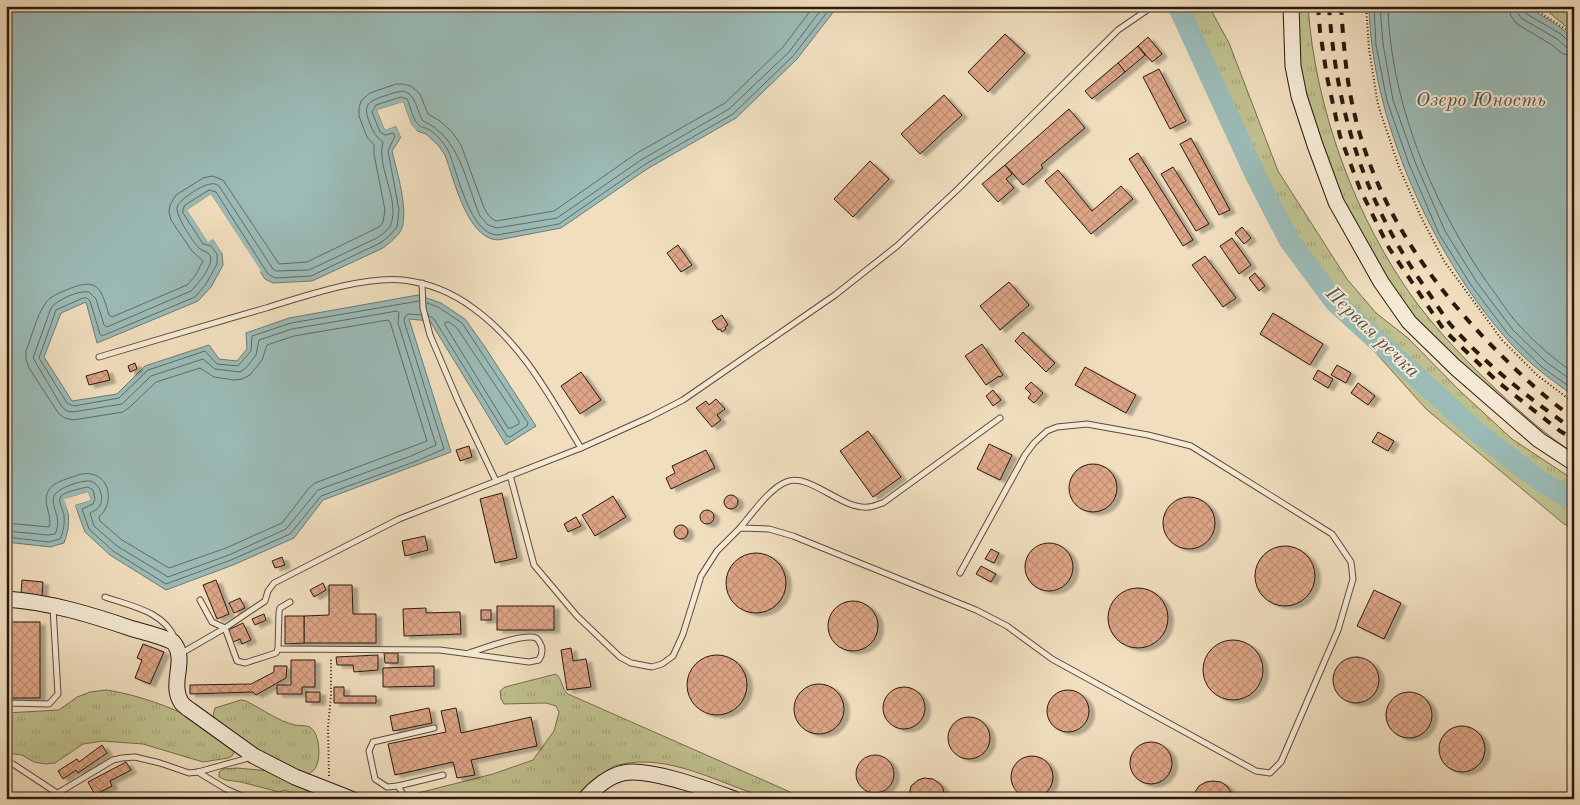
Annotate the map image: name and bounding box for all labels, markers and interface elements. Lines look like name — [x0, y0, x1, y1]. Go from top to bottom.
water label: Озеро Юность — [1416, 91, 1546, 111]
water label: Первая речка — [1320, 283, 1423, 383]

